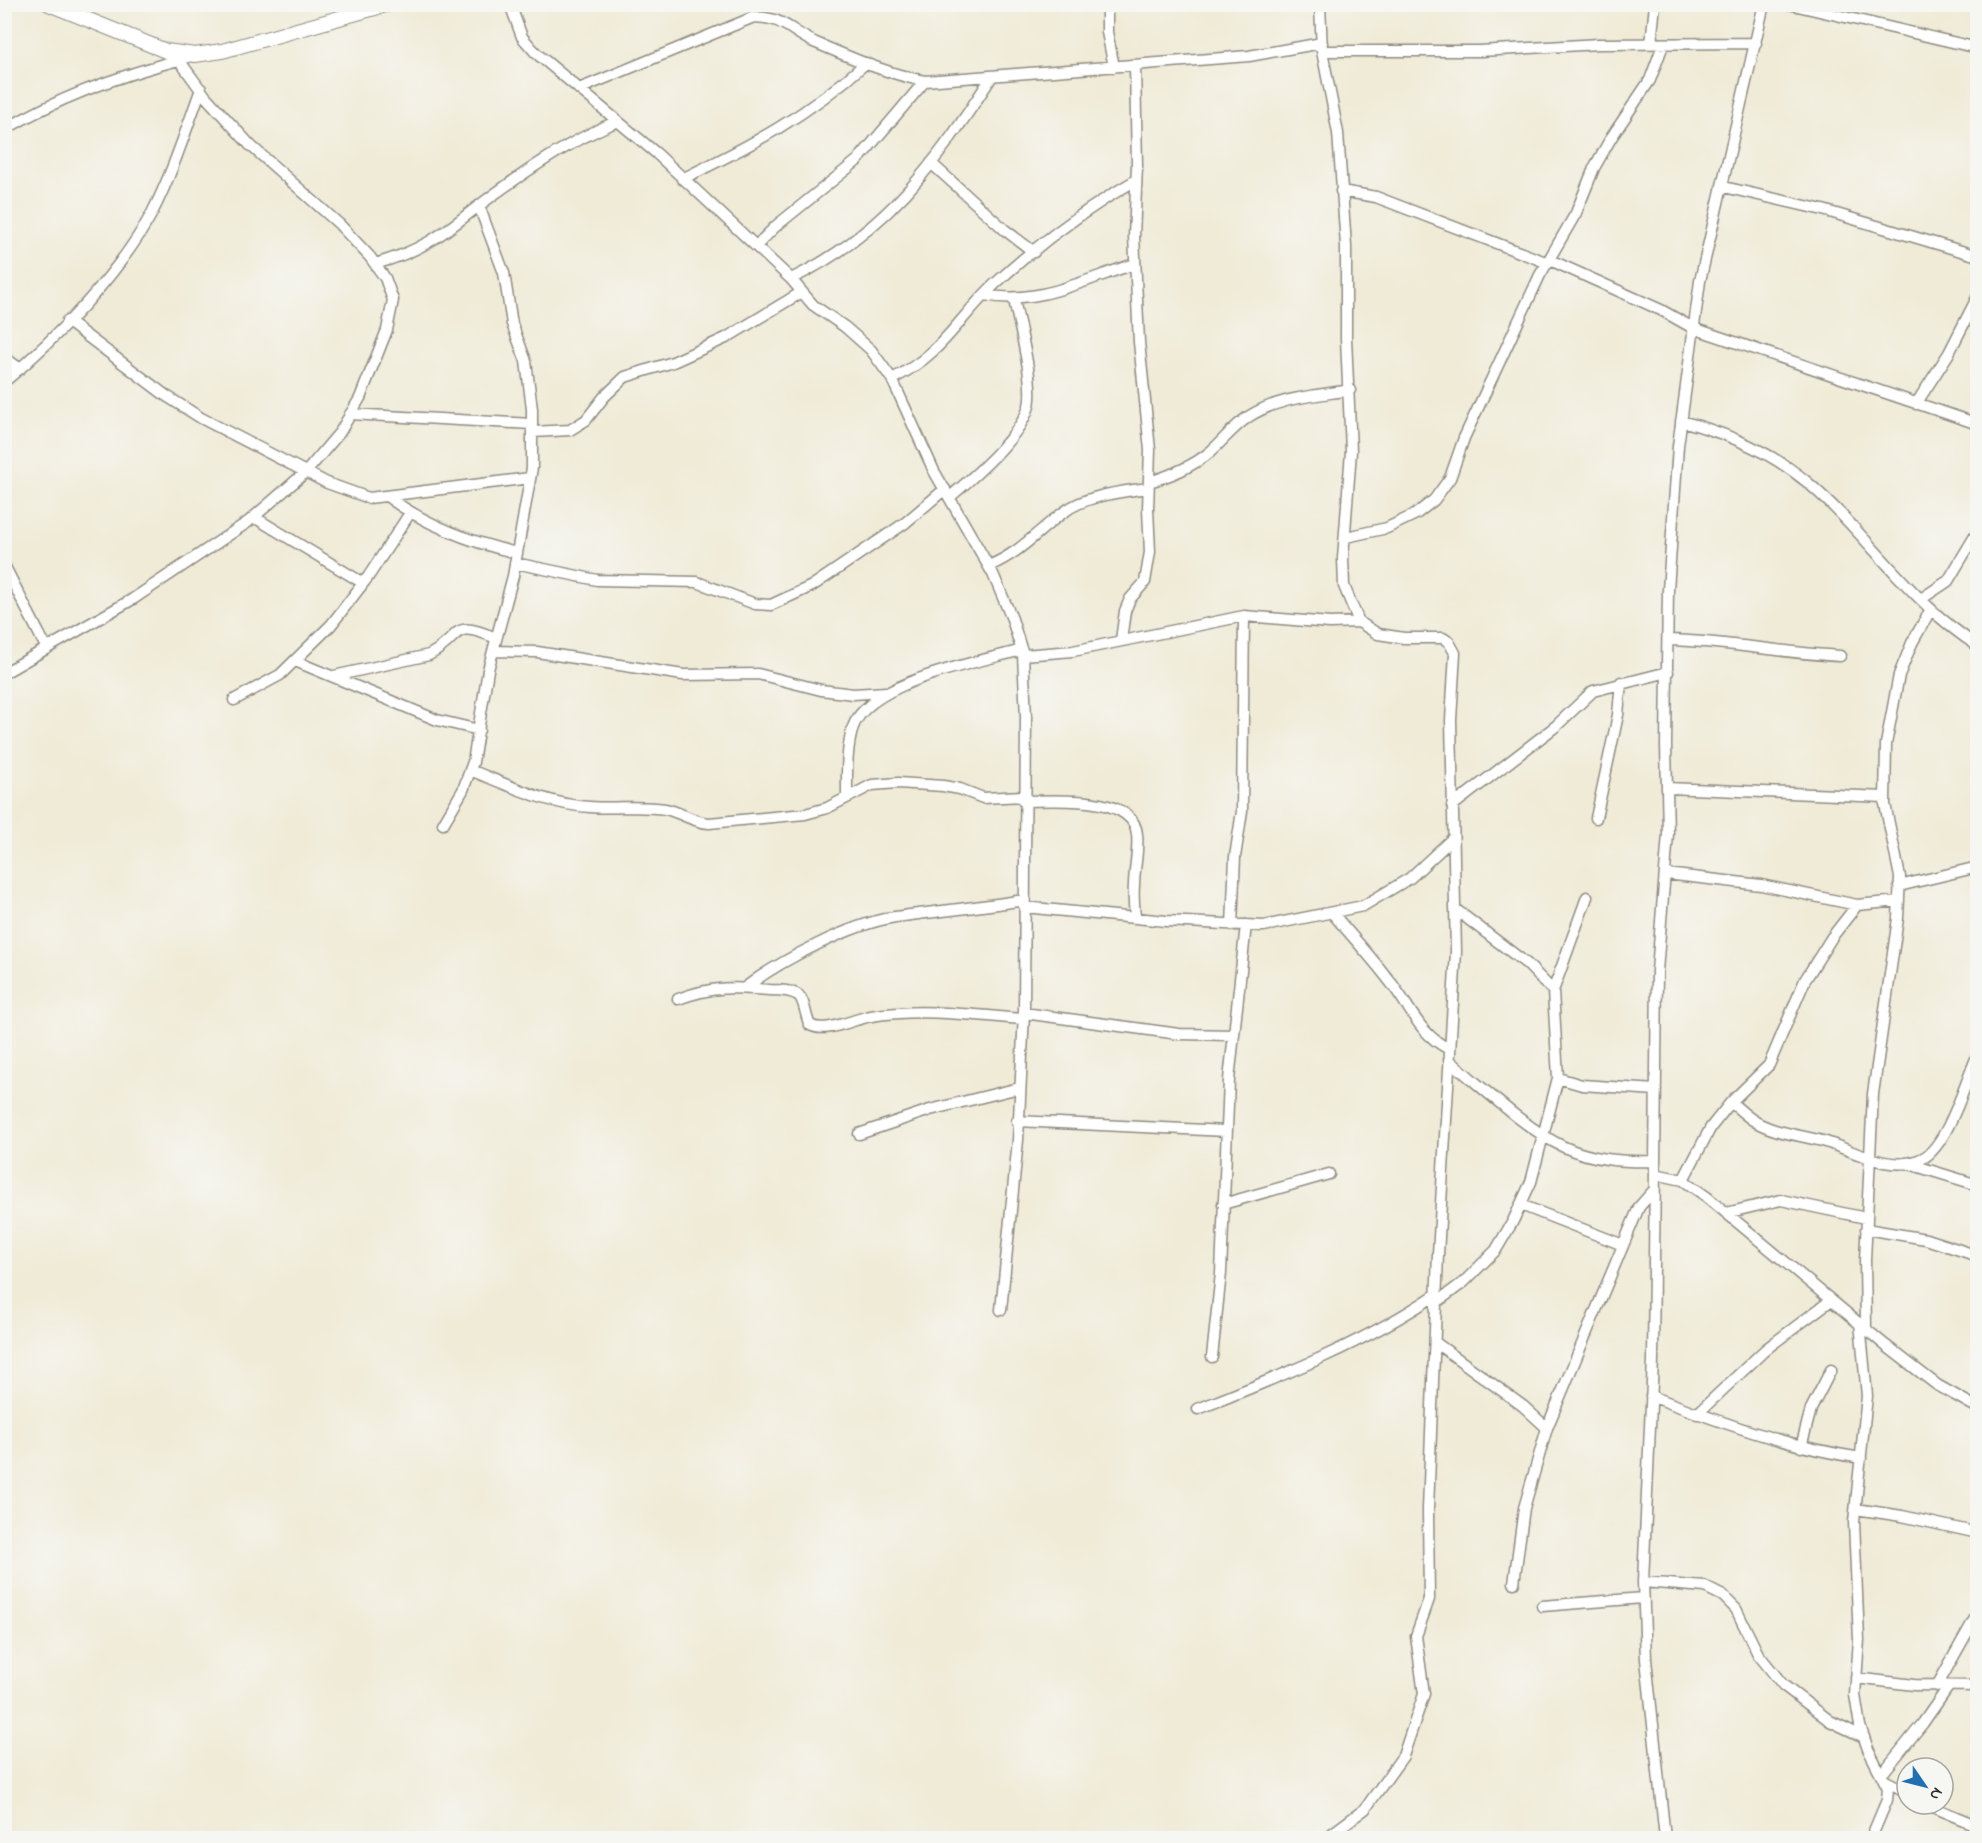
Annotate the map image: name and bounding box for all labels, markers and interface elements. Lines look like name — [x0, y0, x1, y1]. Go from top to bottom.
north arrow — [1895, 1756, 1955, 1816]
text: N — [1923, 1782, 1949, 1805]

